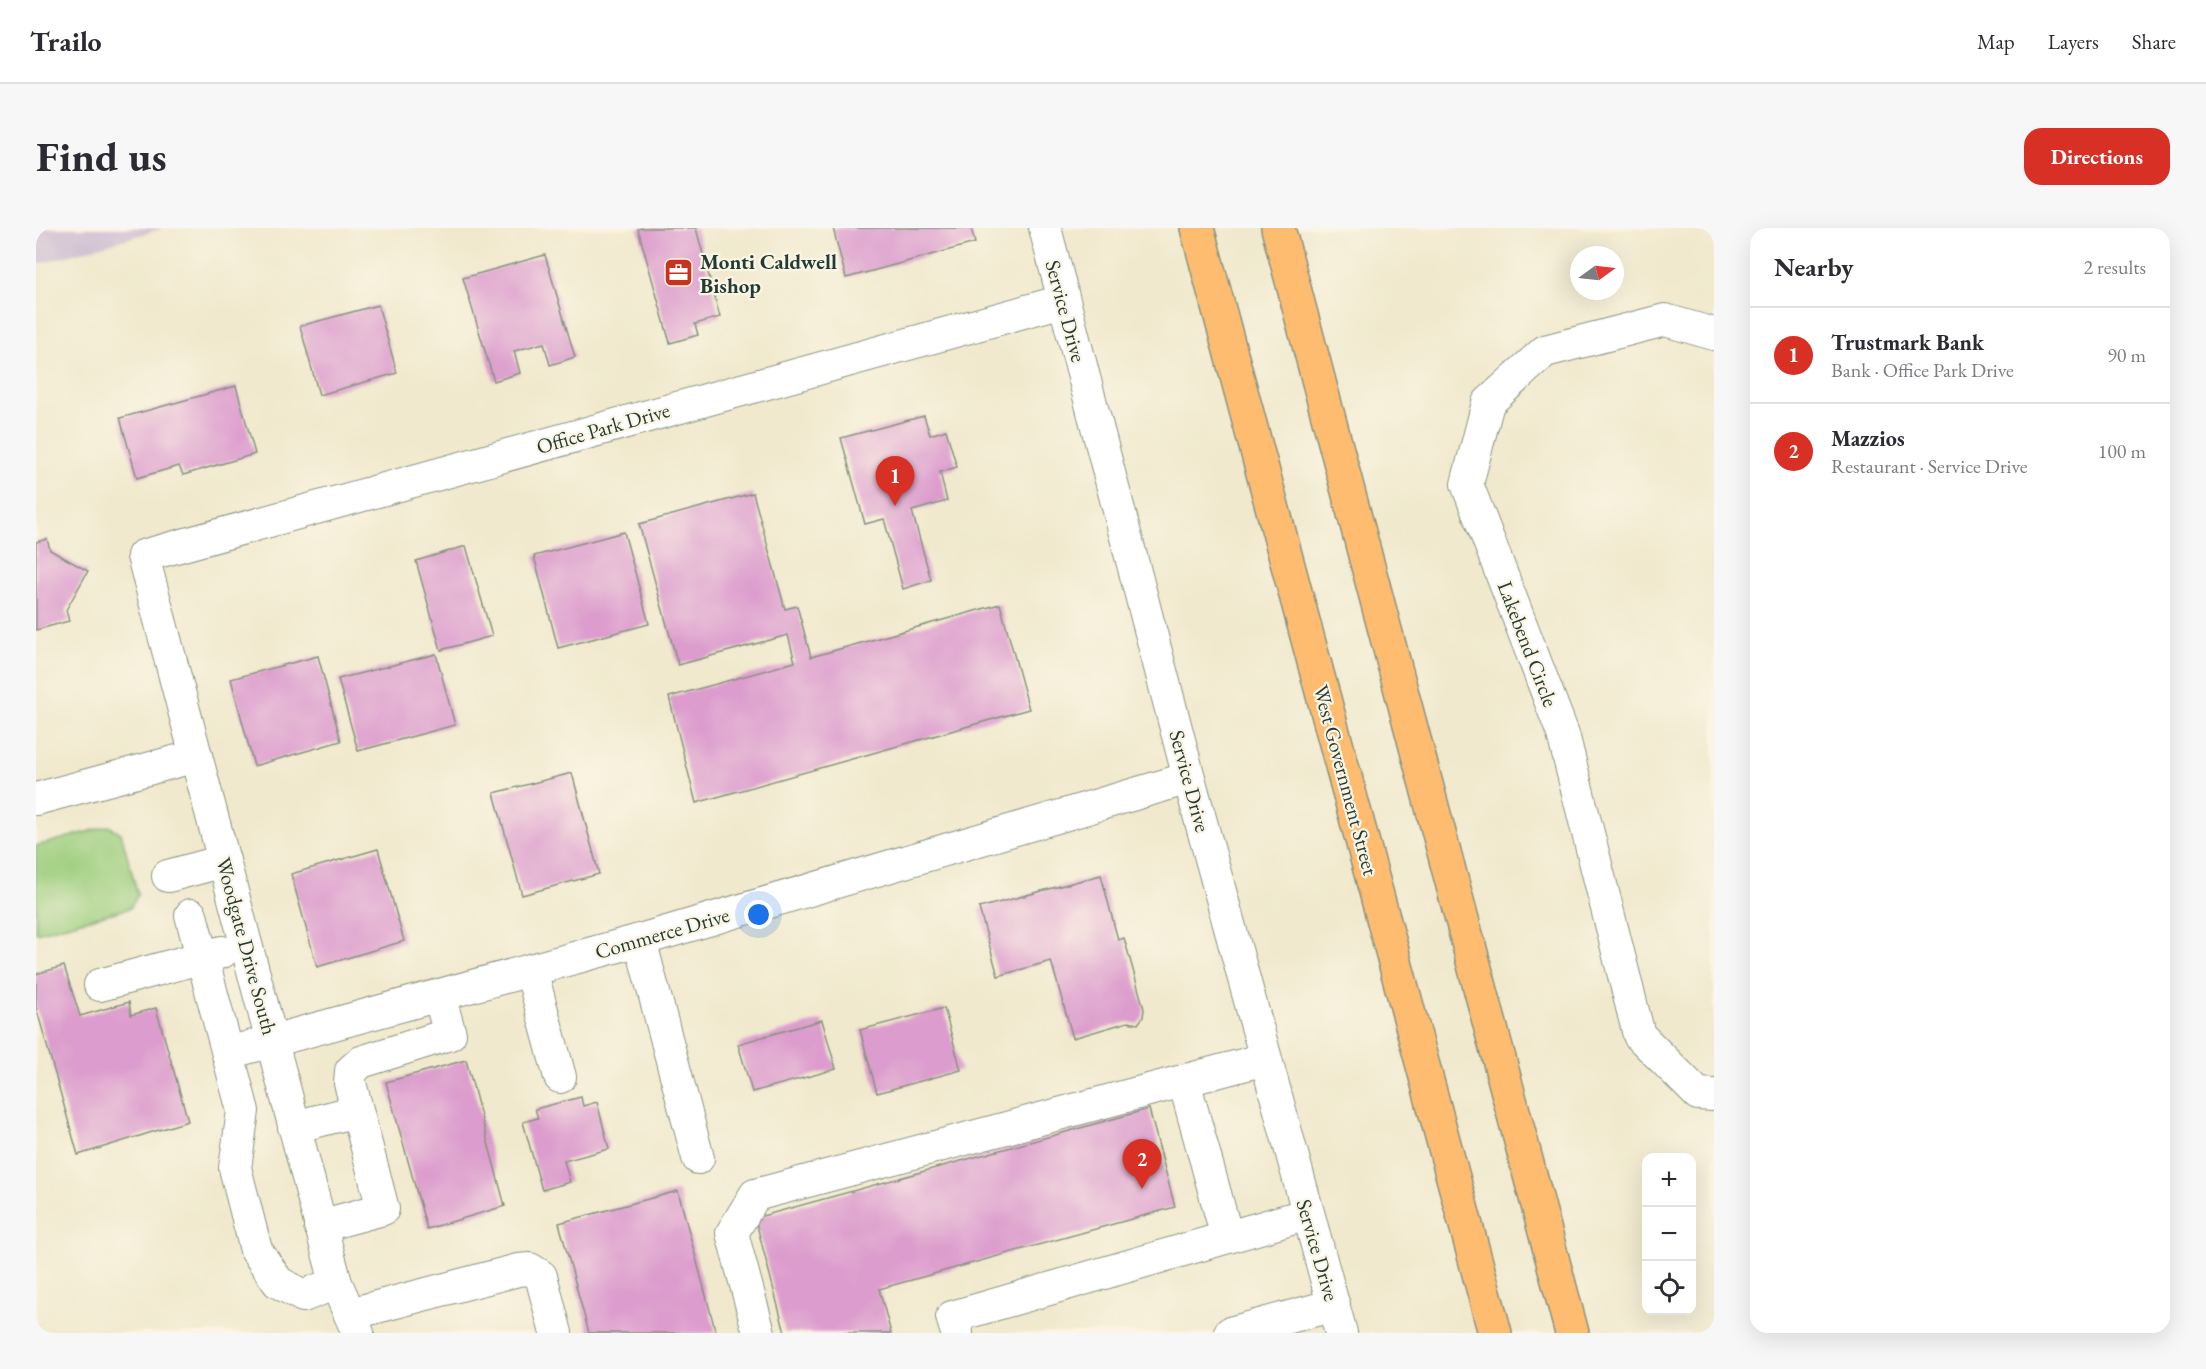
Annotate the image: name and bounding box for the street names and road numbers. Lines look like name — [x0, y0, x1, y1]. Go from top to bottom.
street label: Service Drive — [1039, 257, 1093, 365]
street label: Office Park Drive — [533, 396, 673, 460]
street label: Lakebend Circle — [1492, 577, 1564, 711]
street label: West Government Street — [1308, 682, 1384, 878]
street label: Service Drive — [1163, 727, 1217, 835]
street label: Woodgate Drive South — [210, 854, 284, 1038]
street label: Commerce Drive — [592, 901, 732, 965]
street label: Service Drive — [1291, 1196, 1345, 1304]

